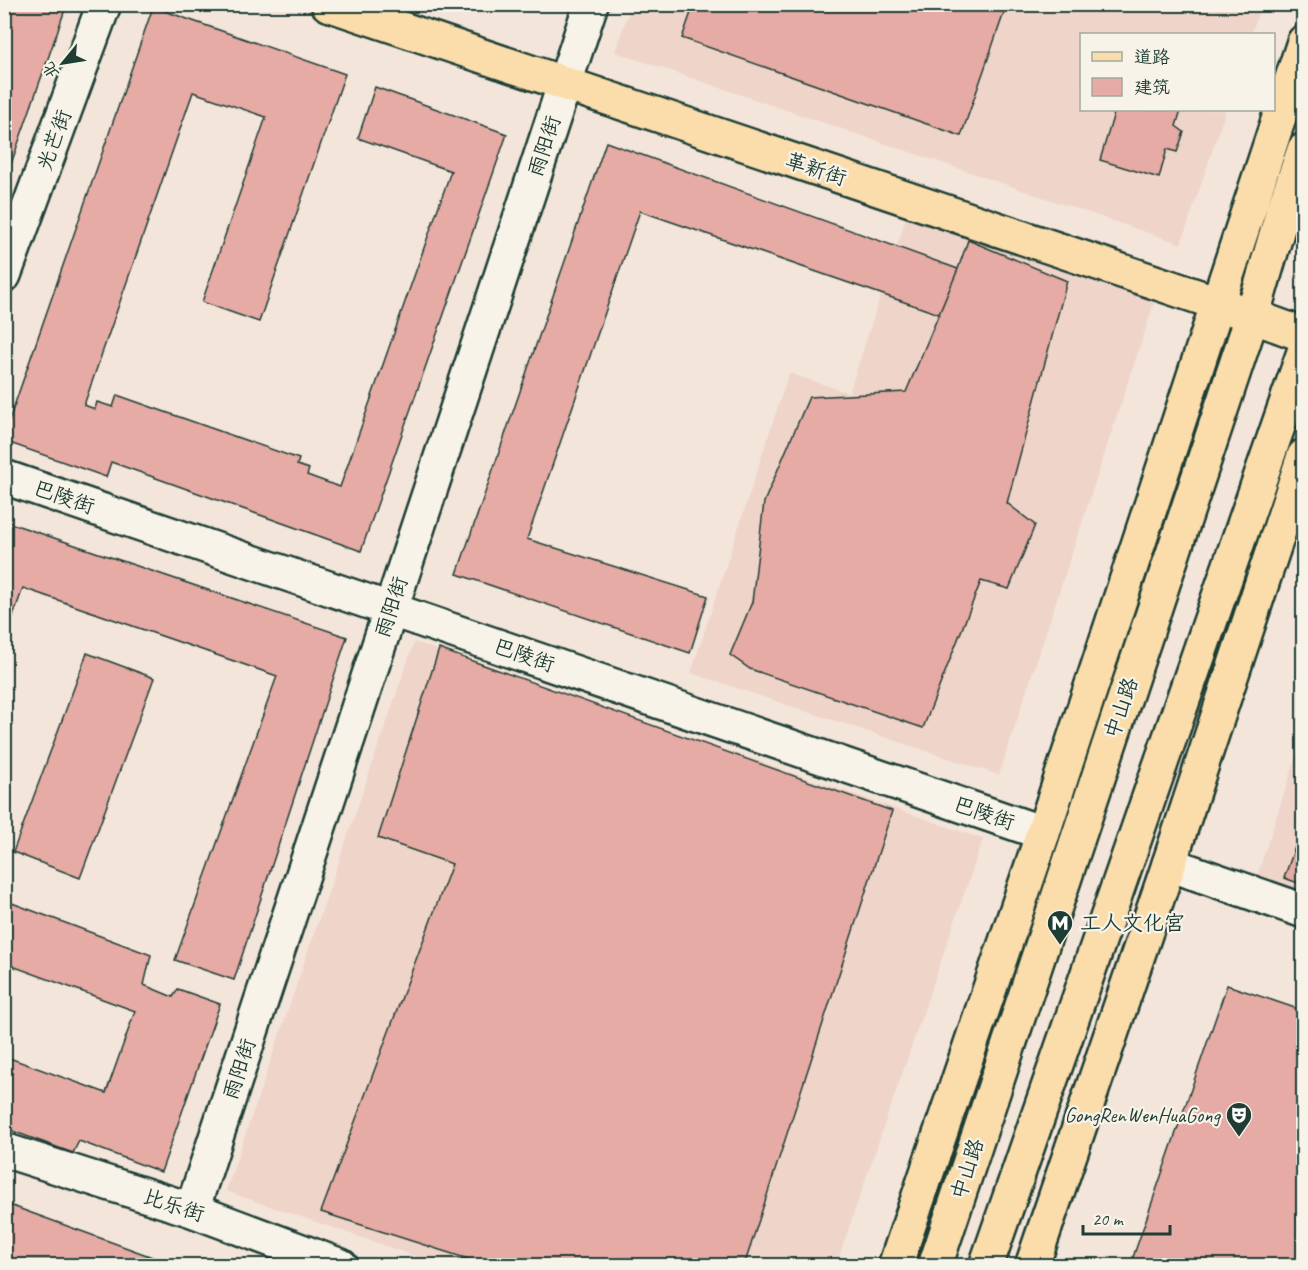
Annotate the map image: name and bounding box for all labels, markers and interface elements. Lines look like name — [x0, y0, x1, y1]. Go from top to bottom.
north arrow — [33, 33, 93, 93]
legend — [1080, 33, 1275, 111]
text: 道路 — [1134, 46, 1170, 68]
text: 北 — [38, 58, 64, 82]
text: 建筑 — [1134, 76, 1170, 98]
street label: 光芒街 — [31, 106, 77, 174]
street label: 雨阳街 — [522, 112, 566, 180]
street label: 革新街 — [782, 147, 850, 191]
street label: 巴陵街 — [30, 474, 98, 520]
street label: 雨阳街 — [369, 573, 413, 641]
street label: 巴陵街 — [490, 632, 558, 678]
street label: 中山路 — [1098, 674, 1144, 742]
street label: 巴陵街 — [950, 790, 1018, 836]
metro station icon: 工人文化宫 — [1045, 908, 1075, 946]
place label: 工人文化宫 — [1080, 910, 1185, 936]
street label: 雨阳街 — [217, 1035, 261, 1103]
theatre icon: GongRenWenHuaGong — [1224, 1100, 1254, 1138]
place label: GongRenWenHuaGong — [1065, 1102, 1222, 1128]
street label: 中山路 — [945, 1135, 989, 1203]
street label: 比乐街 — [140, 1183, 208, 1227]
scale bar — [1083, 1198, 1170, 1236]
text: 20 m — [1092, 1208, 1125, 1230]

